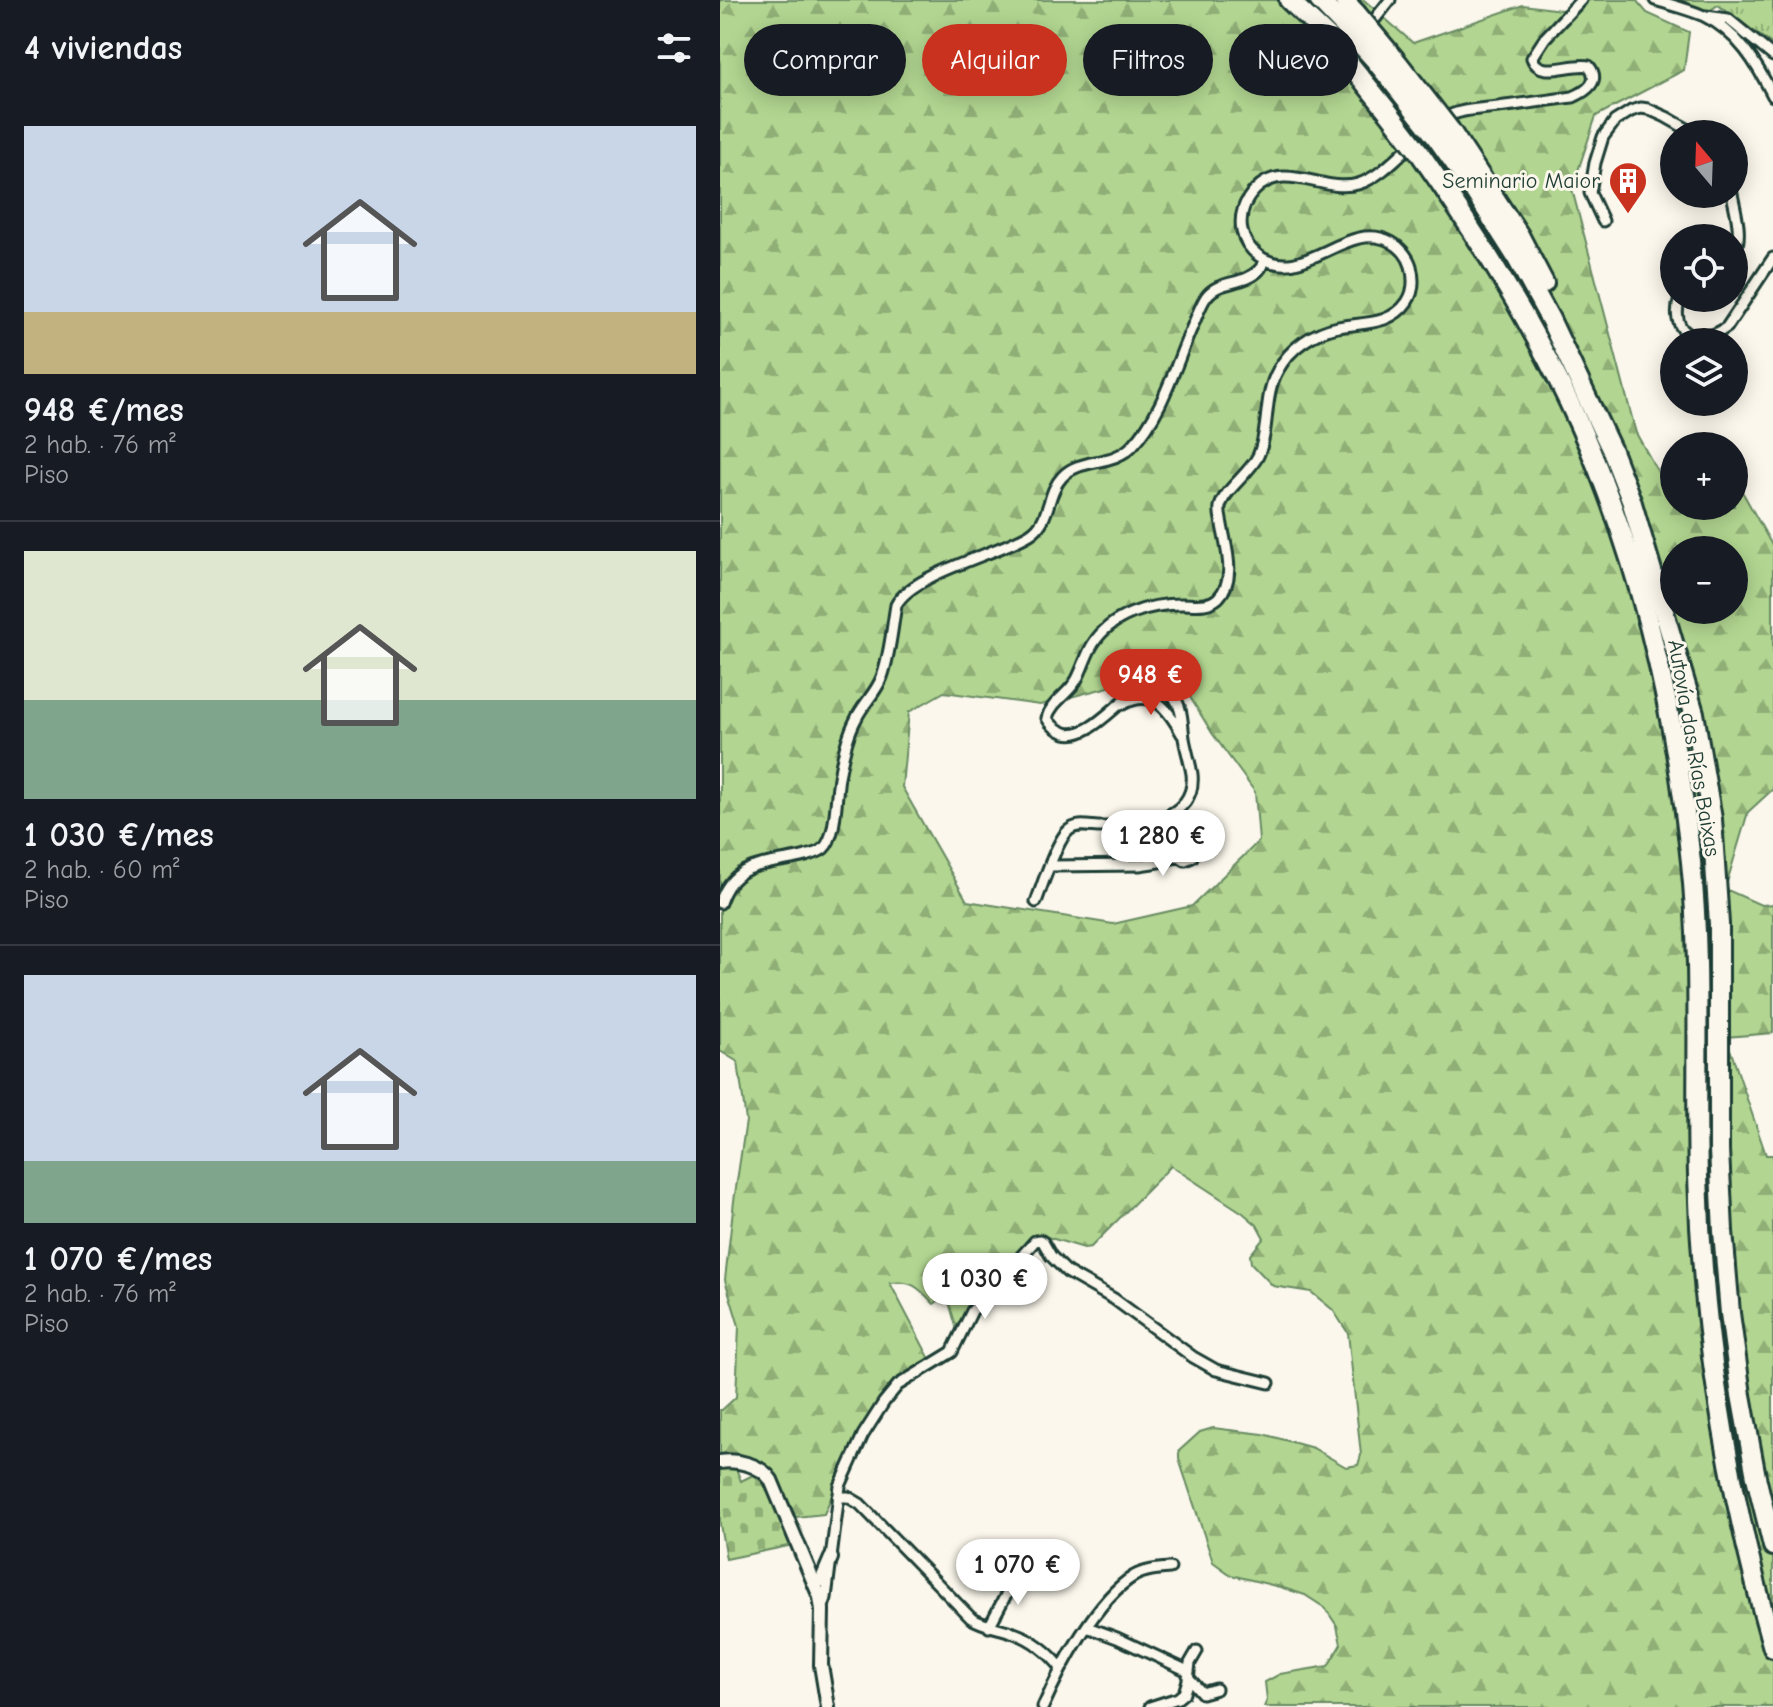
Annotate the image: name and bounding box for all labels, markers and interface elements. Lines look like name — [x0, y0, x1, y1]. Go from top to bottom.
chip: Comprar — [744, 24, 906, 96]
chip: Alquilar — [922, 24, 1067, 96]
chip: Filtros — [1083, 24, 1213, 96]
chip: Nuevo — [1229, 24, 1358, 96]
icon: filters — [652, 26, 696, 70]
text: 4 viviendas — [24, 28, 182, 68]
north arrow — [1660, 120, 1748, 208]
map controls — [1660, 120, 1748, 624]
building icon: Seminario Maior — [1607, 160, 1649, 215]
place label: Seminario Maior — [1442, 168, 1600, 194]
icon: home — [288, 178, 432, 322]
button: locate — [1660, 224, 1748, 312]
button: layers — [1660, 328, 1748, 416]
text: 948 €/mes — [24, 390, 184, 430]
text: 2 hab. · 76 m² — [24, 430, 176, 460]
button: + — [1660, 432, 1748, 520]
text: Piso — [24, 460, 69, 490]
button: − — [1660, 536, 1748, 624]
icon: home — [288, 603, 432, 747]
street label: Autovía das Rías Baixas — [1662, 637, 1726, 859]
pin: 948 € — [1095, 649, 1207, 717]
text: 948 € — [1118, 660, 1184, 690]
pin: 1 280 € — [1089, 810, 1237, 878]
text: 1 030 €/mes — [24, 815, 214, 855]
text: 1 280 € — [1119, 821, 1207, 851]
text: 2 hab. · 60 m² — [24, 855, 179, 885]
text: Piso — [24, 885, 69, 915]
icon: home — [288, 1027, 432, 1171]
text: 1 070 €/mes — [24, 1239, 212, 1279]
pin: 1 030 € — [911, 1253, 1059, 1321]
text: 1 030 € — [940, 1264, 1030, 1294]
text: 2 hab. · 76 m² — [24, 1279, 176, 1309]
text: Piso — [24, 1309, 69, 1339]
pin: 1 070 € — [944, 1539, 1092, 1607]
text: 1 070 € — [974, 1550, 1062, 1580]

